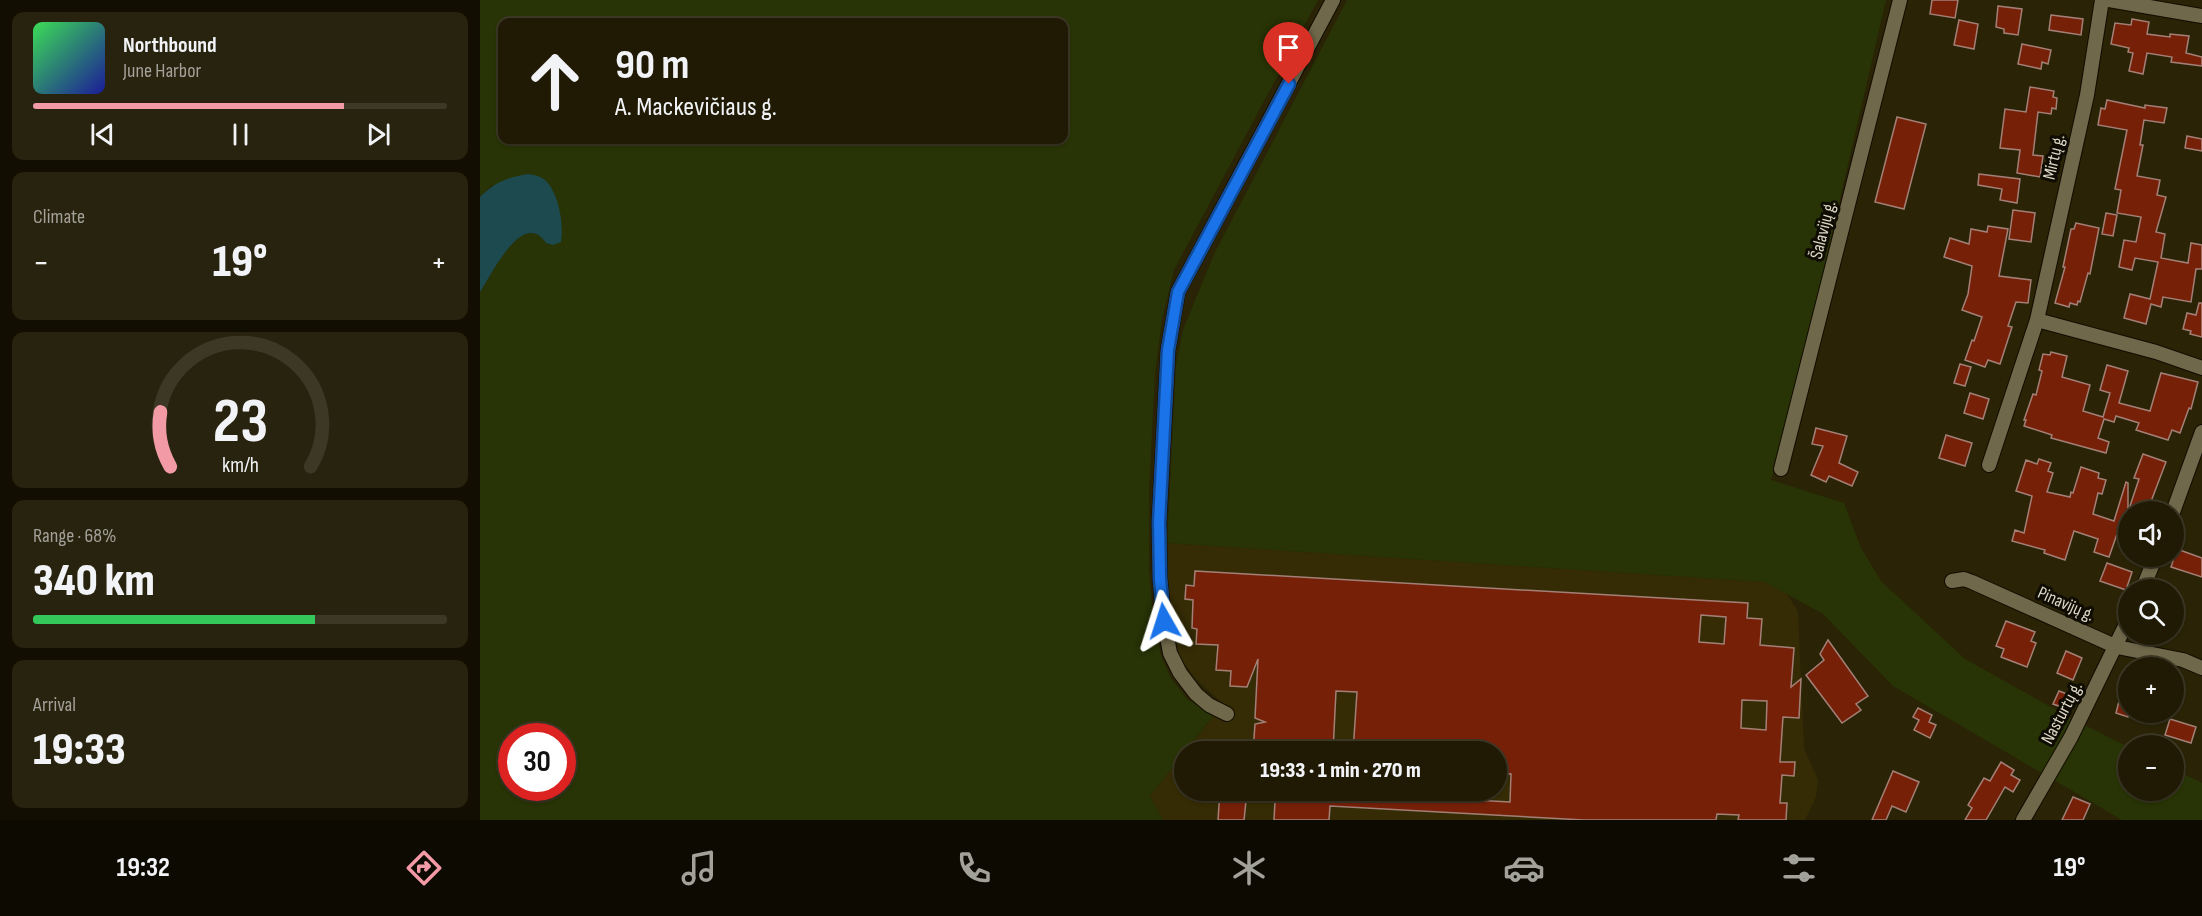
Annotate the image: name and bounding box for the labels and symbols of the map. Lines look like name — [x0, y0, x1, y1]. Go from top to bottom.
pin — [1263, 22, 1314, 84]
street label: Mirtų g. — [2039, 132, 2069, 182]
street label: Šalavijų g. — [1806, 199, 1840, 261]
street label: Pinavijų g. — [2034, 582, 2098, 626]
position arrow — [1132, 589, 1196, 653]
street label: Nasturtų g. — [2037, 678, 2087, 748]
speed limit sign: 30 — [498, 723, 576, 801]

